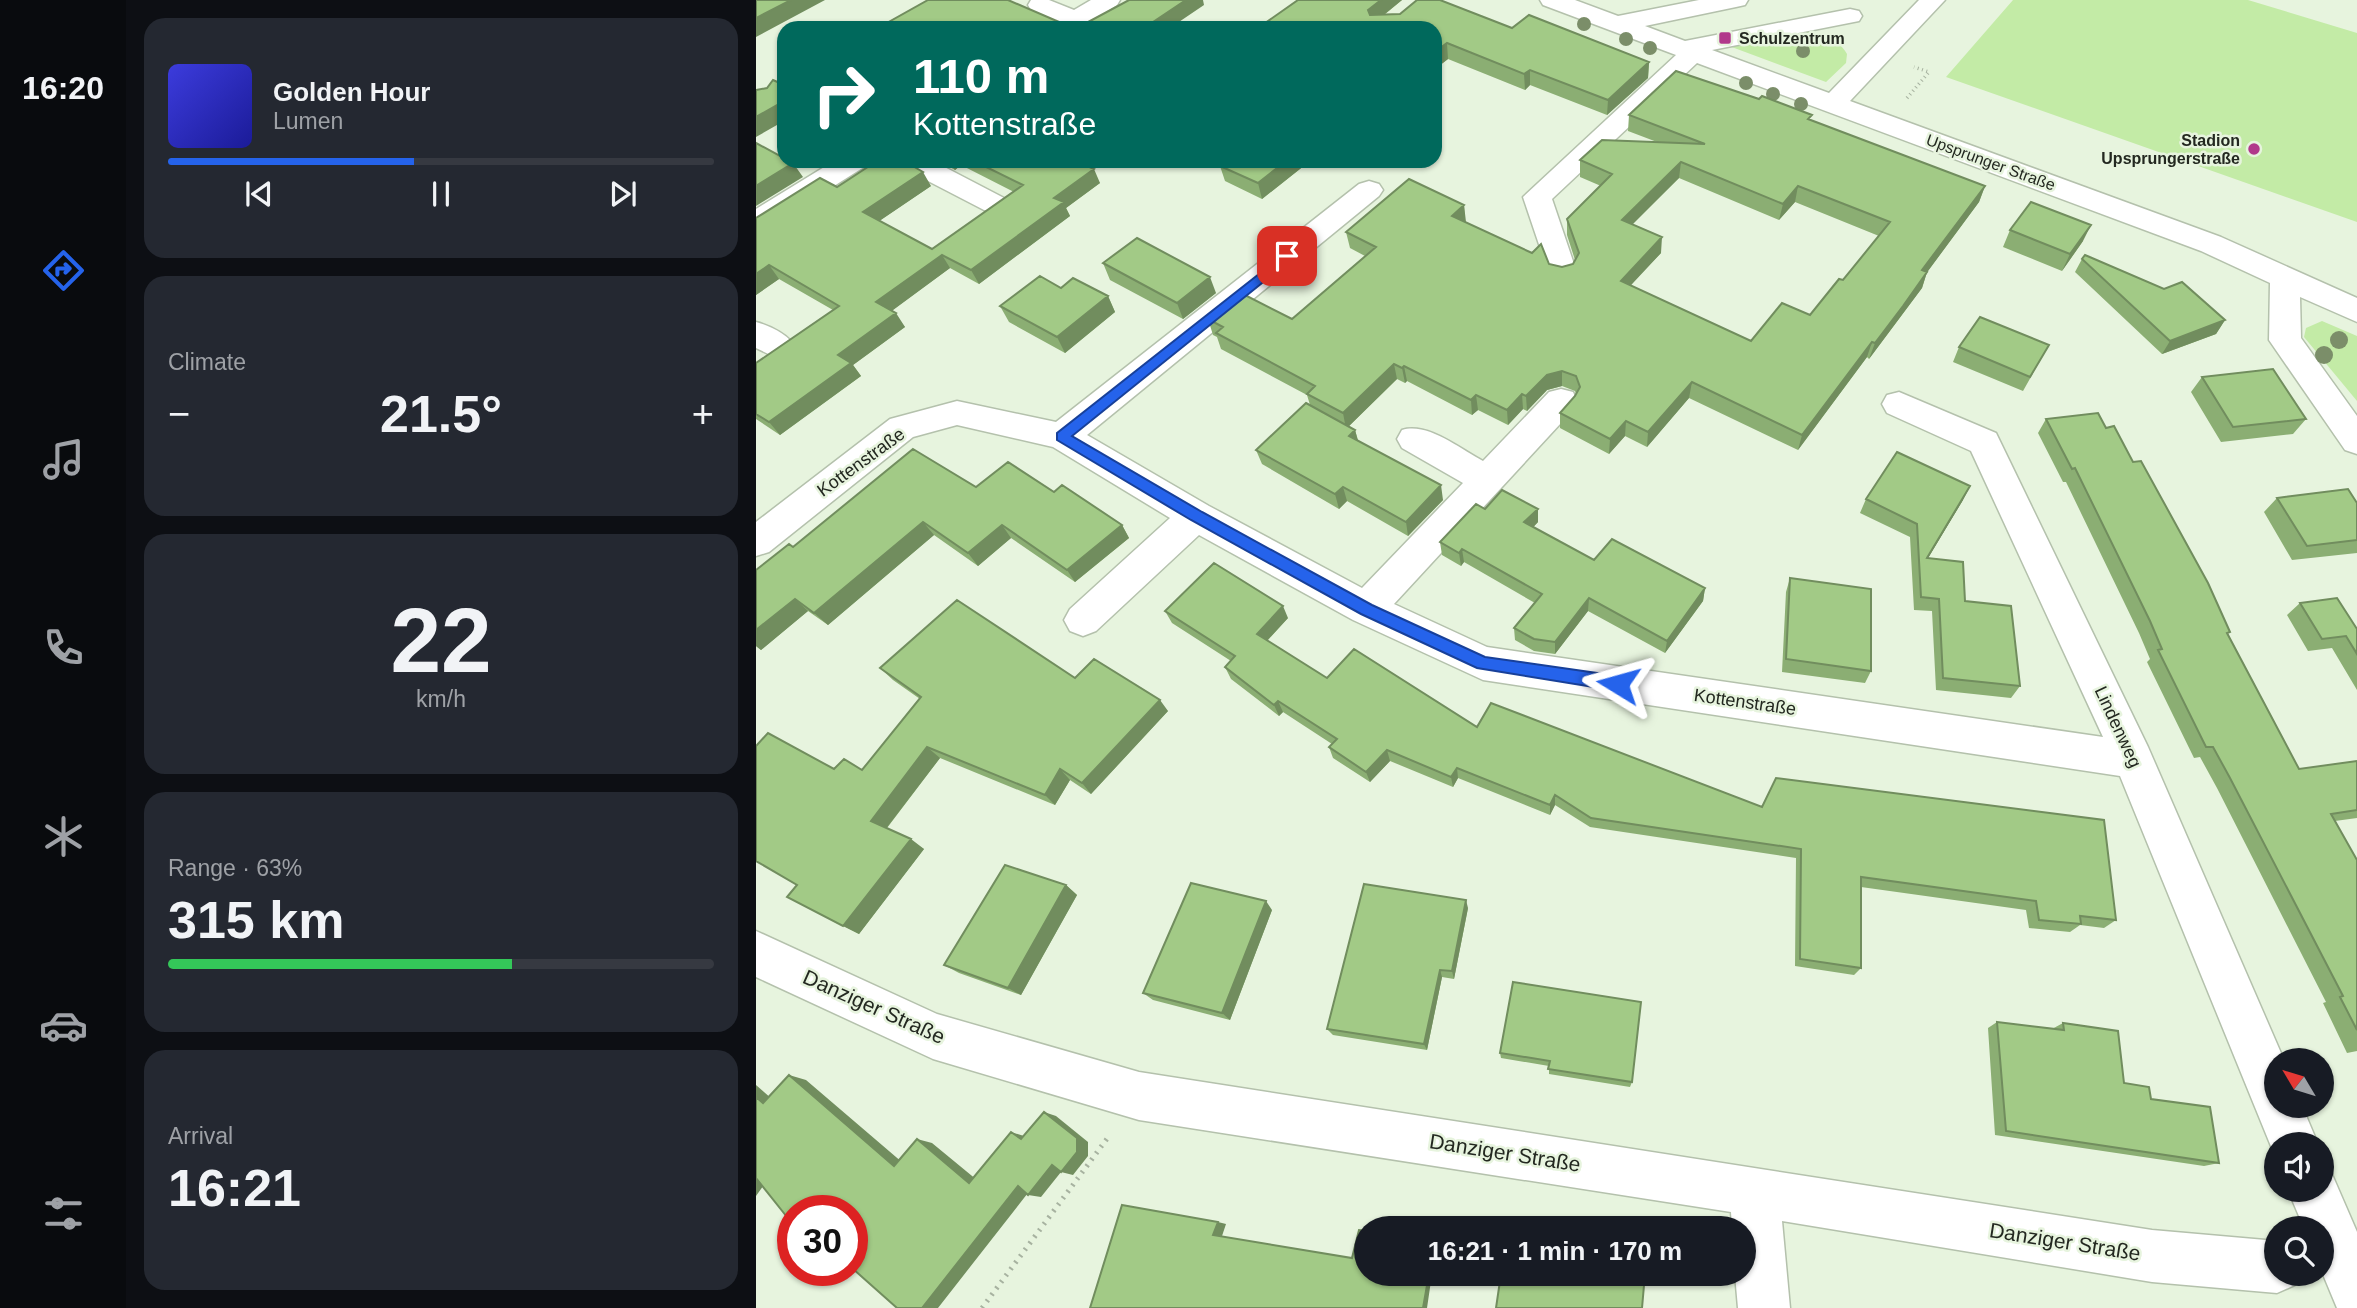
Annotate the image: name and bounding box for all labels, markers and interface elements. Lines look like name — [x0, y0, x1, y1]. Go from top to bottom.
marker: Schulzentrum — [1717, 30, 1733, 46]
place label: Schulzentrum — [1739, 30, 1845, 47]
icon: right — [798, 49, 889, 140]
text: 110 m — [913, 49, 1049, 103]
text: 16:20 — [22, 70, 104, 106]
text: Golden Hour — [273, 77, 430, 107]
text: Kottenstraße — [913, 106, 1096, 142]
text: Lumen — [273, 108, 343, 134]
street label: Upsprunger Straße — [1924, 131, 2058, 194]
place label: Stadion Upsprungerstraße — [2101, 132, 2240, 167]
marker: Stadion Upsprungerstraße — [2246, 141, 2262, 157]
icon: previous — [240, 175, 278, 213]
icon: pause — [422, 175, 460, 213]
icon: next — [604, 175, 642, 213]
pin — [1257, 226, 1317, 286]
icon: arrive — [1268, 237, 1306, 275]
icon: directions — [39, 246, 88, 295]
text: Climate — [168, 349, 246, 375]
text: 21.5° — [380, 385, 502, 443]
text: − — [168, 393, 190, 435]
text: + — [692, 393, 714, 435]
street label: Kottenstraße — [813, 424, 909, 500]
icon: music — [39, 435, 88, 484]
text: 22 — [390, 590, 492, 691]
icon: phone — [39, 623, 88, 672]
position arrow — [1581, 647, 1655, 721]
street label: Lindenweg — [2091, 683, 2145, 771]
street label: Kottenstraße — [1693, 685, 1797, 719]
text: km/h — [416, 686, 466, 712]
icon: climate — [39, 812, 88, 861]
text: Range · 63% — [168, 855, 302, 881]
text: 315 km — [168, 891, 344, 949]
street label: Danziger Straße — [800, 965, 949, 1048]
icon: car — [39, 1001, 88, 1050]
north arrow — [2264, 1048, 2334, 1118]
map controls — [2264, 1048, 2334, 1286]
text: Arrival — [168, 1123, 233, 1149]
street label: Danziger Straße — [1428, 1129, 1582, 1176]
button: sound — [2264, 1132, 2334, 1202]
text: 16:21 — [168, 1159, 301, 1217]
icon: filters — [39, 1189, 88, 1238]
speed limit sign: 30 — [777, 1195, 868, 1286]
button: search — [2264, 1216, 2334, 1286]
street label: Danziger Straße — [1988, 1218, 2142, 1265]
text: 16:21 · 1 min · 170 m — [1428, 1236, 1682, 1266]

